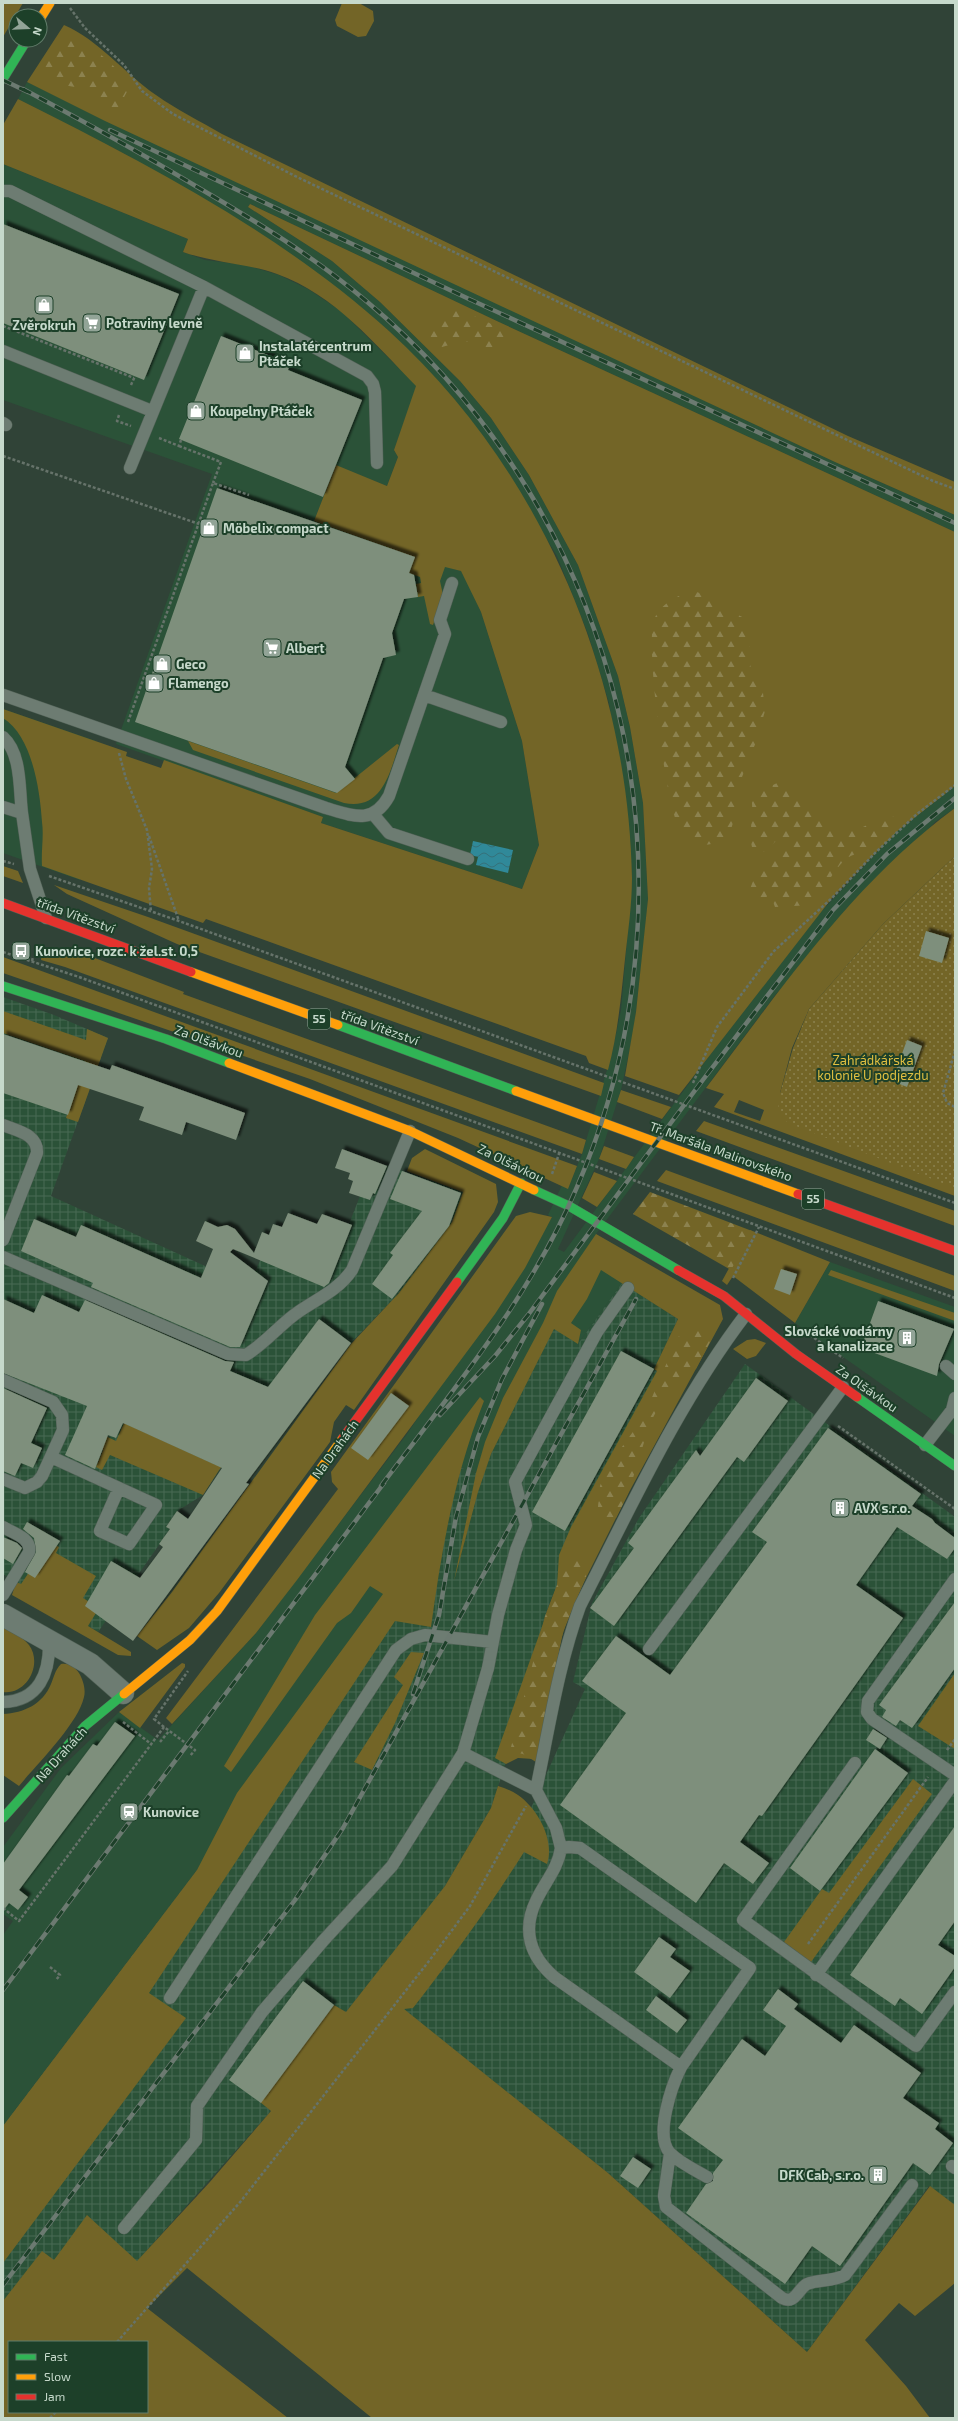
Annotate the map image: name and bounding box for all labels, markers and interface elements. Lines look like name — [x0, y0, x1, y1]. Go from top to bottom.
north arrow — [8, 8, 48, 48]
text: N — [30, 26, 45, 37]
shop icon: Zvěrokruh — [33, 294, 55, 316]
supermarket icon: Potraviny levně — [81, 312, 103, 334]
place label: Potraviny levně — [106, 315, 203, 331]
place label: Zvěrokruh — [12, 317, 76, 333]
place label: Instalatércentrum Ptáček — [259, 338, 372, 369]
shop icon: Instalatércentrum Ptáček — [234, 342, 256, 364]
shop icon: Koupelny Ptáček — [185, 400, 207, 422]
place label: Koupelny Ptáček — [210, 403, 313, 419]
shop icon: Möbelix compact — [198, 517, 220, 539]
place label: Möbelix compact — [223, 520, 329, 536]
supermarket icon: Albert — [261, 637, 283, 659]
place label: Albert — [286, 640, 325, 656]
shop icon: Geco — [151, 653, 173, 675]
place label: Geco — [176, 656, 206, 672]
shop icon: Flamengo — [143, 672, 165, 694]
place label: Flamengo — [168, 675, 229, 691]
street label: třída Vítězství — [35, 893, 118, 937]
bus stop icon: Kunovice, rozc. k žel.st. 0,5 — [10, 940, 32, 962]
place label: Kunovice, rozc. k žel.st. 0,5 — [35, 943, 198, 959]
street label: třída Vítězství — [339, 1005, 422, 1049]
road number: 55 — [308, 1009, 330, 1029]
street label: Za Olšávkou — [173, 1021, 245, 1061]
park label: Zahrádkářská kolonie U podjezdu — [817, 1052, 929, 1083]
street label: Tř. Maršála Malinovského — [647, 1118, 795, 1184]
street label: Za Olšávkou — [475, 1140, 547, 1186]
road number: 55 — [802, 1189, 824, 1209]
place label: Slovácké vodárny a kanalizace — [785, 1323, 894, 1354]
building icon: Slovácké vodárny a kanalizace — [896, 1327, 918, 1349]
street label: Za Olšávkou — [833, 1361, 901, 1415]
street label: Na Drahách — [308, 1416, 362, 1482]
building icon: AVX s.r.o. — [829, 1497, 851, 1519]
place label: AVX s.r.o. — [854, 1500, 910, 1516]
street label: Na Drahách — [32, 1723, 90, 1785]
station icon: Kunovice — [118, 1801, 140, 1823]
place label: Kunovice — [143, 1804, 199, 1820]
building icon: DFK Cab, s.r.o. — [867, 2164, 889, 2186]
place label: DFK Cab, s.r.o. — [779, 2167, 864, 2183]
legend — [8, 2341, 148, 2413]
text: Fast — [44, 2349, 68, 2363]
text: Slow — [44, 2369, 71, 2383]
text: Jam — [44, 2389, 65, 2403]

